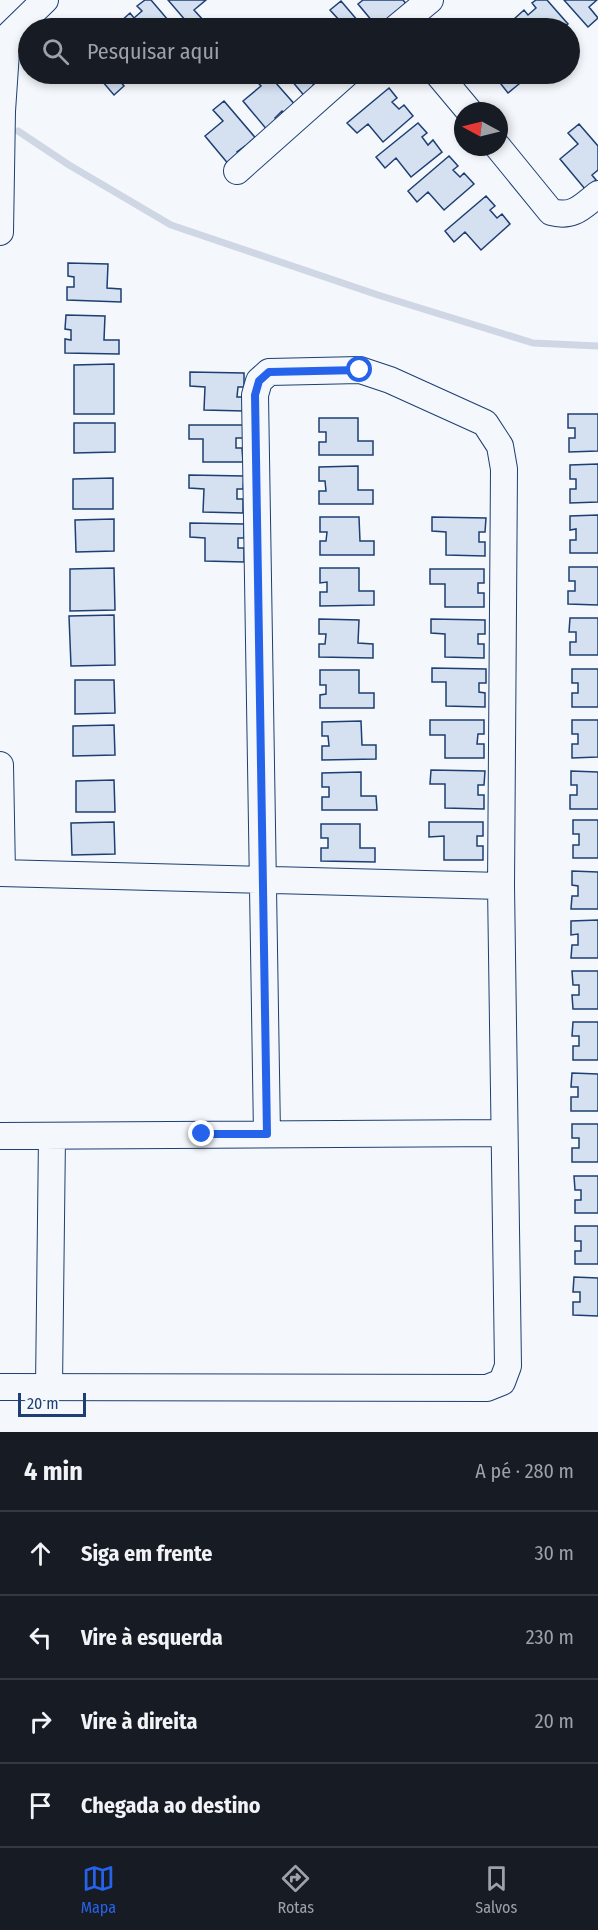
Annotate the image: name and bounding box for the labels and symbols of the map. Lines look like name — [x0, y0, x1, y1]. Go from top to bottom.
north arrow — [454, 102, 508, 156]
route start — [346, 356, 372, 382]
route end — [188, 1120, 214, 1146]
scale bar — [18, 1390, 86, 1418]

